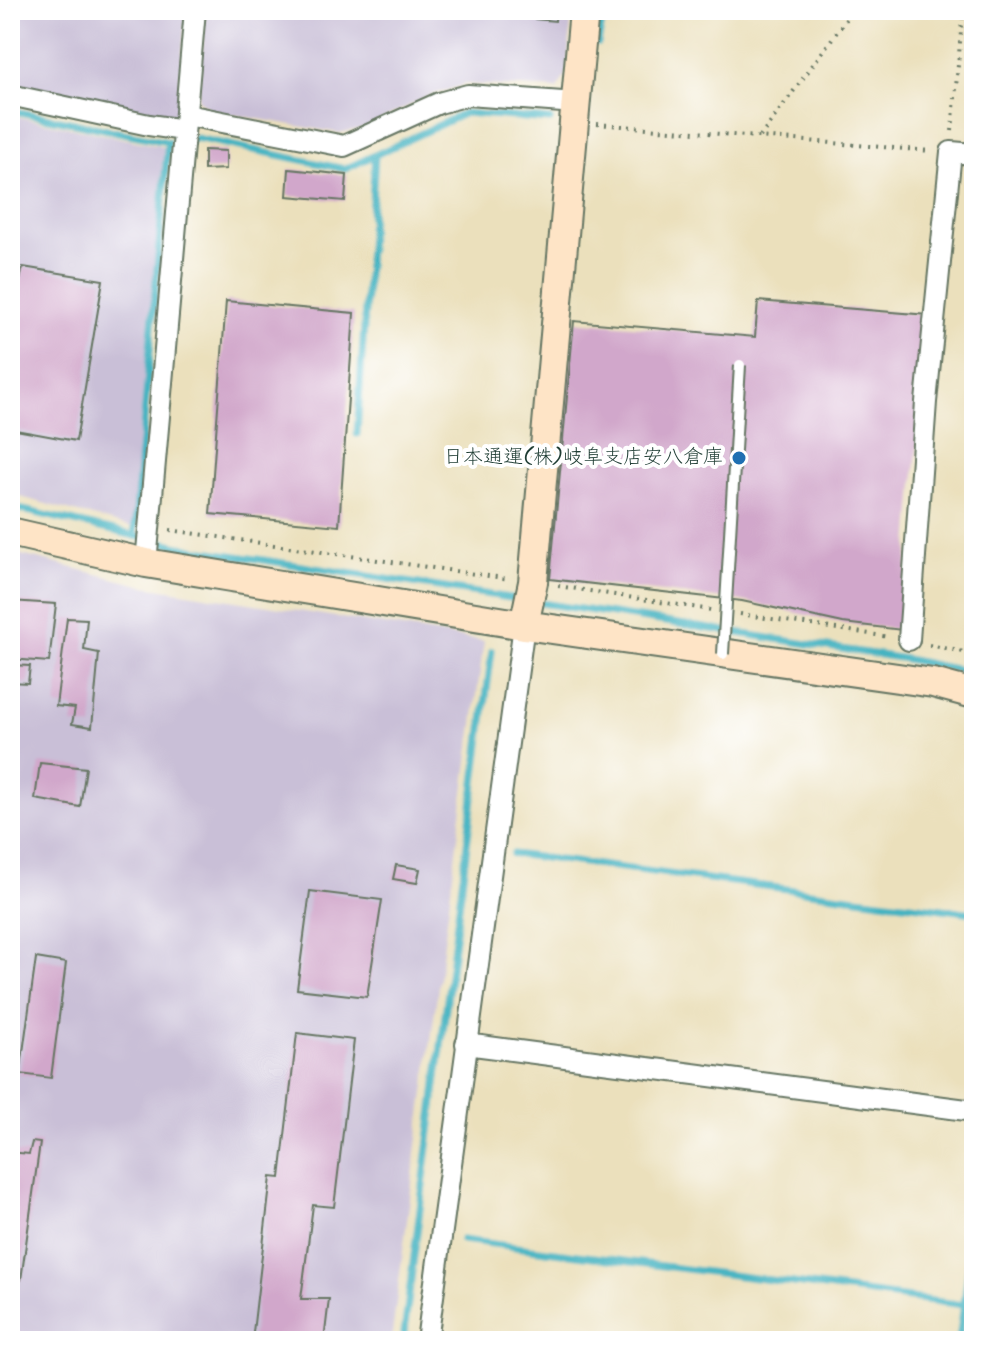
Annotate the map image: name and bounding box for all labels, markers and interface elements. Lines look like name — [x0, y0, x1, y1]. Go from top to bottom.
place label: 日本通運(株)岐阜支店安八倉庫 — [443, 442, 723, 474]
marker: 日本通運(株)岐阜支店安八倉庫 — [730, 449, 748, 467]

